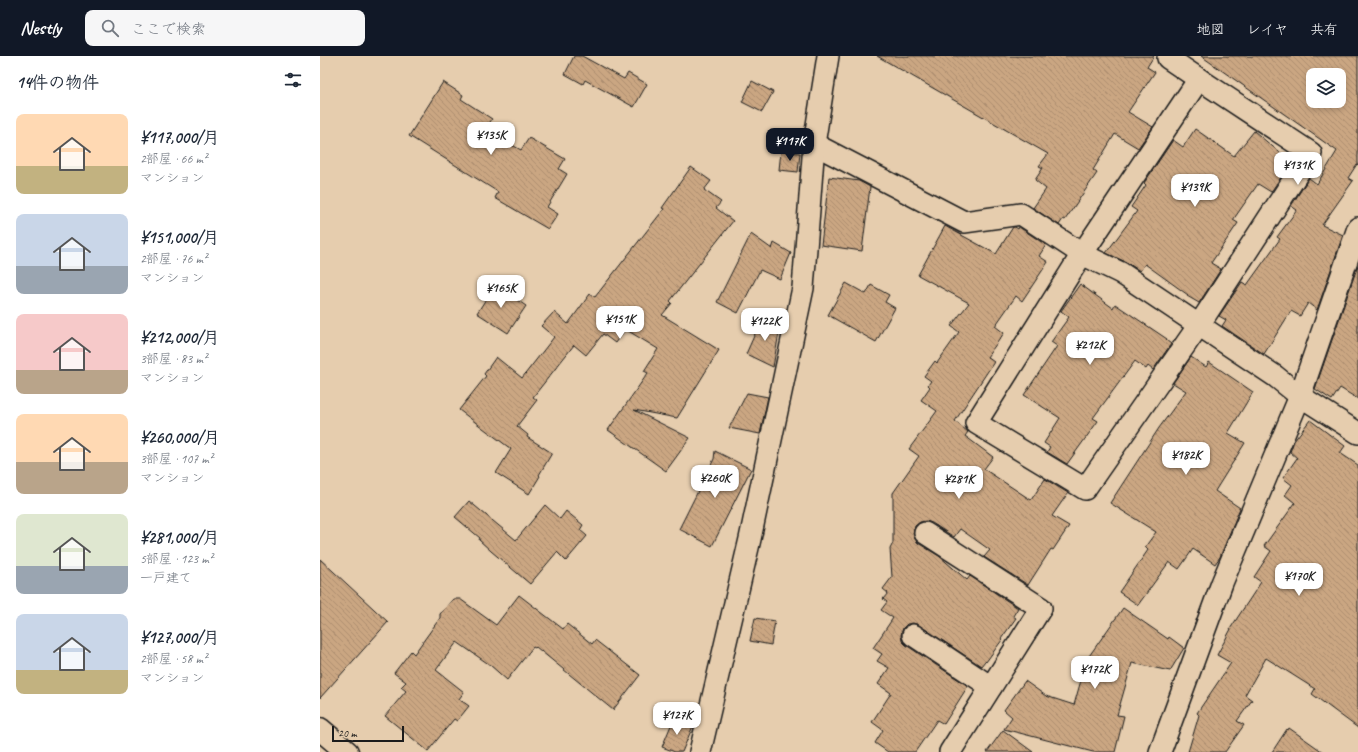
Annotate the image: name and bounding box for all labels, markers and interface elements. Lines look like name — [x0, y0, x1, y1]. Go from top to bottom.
search box — [85, 10, 365, 46]
text: Nestly — [20, 16, 61, 40]
icon: search — [99, 17, 121, 39]
text: ここで検索 — [131, 20, 206, 39]
text: 地図 — [1197, 21, 1225, 38]
text: レイヤ — [1247, 21, 1288, 38]
text: 共有 — [1310, 21, 1338, 38]
map controls — [1306, 68, 1346, 108]
button: layers — [1306, 68, 1346, 108]
icon: filters — [282, 69, 304, 91]
text: 14件の物件 — [16, 72, 99, 93]
pin: ¥135K — [463, 122, 519, 156]
text: ¥117,000/月 — [140, 127, 219, 148]
text: ¥135K — [476, 127, 506, 143]
pin: ¥117K — [762, 128, 818, 162]
icon: home — [48, 130, 96, 178]
text: ¥117K — [775, 133, 805, 149]
text: 2部屋 · 66 m² — [140, 151, 207, 167]
pin: ¥131K — [1270, 152, 1326, 186]
text: ¥131K — [1283, 157, 1313, 173]
text: マンション — [140, 170, 204, 186]
pin: ¥139K — [1167, 174, 1223, 208]
text: ¥139K — [1180, 179, 1210, 195]
text: ¥151,000/月 — [140, 227, 219, 248]
icon: home — [48, 230, 96, 278]
text: 2部屋 · 76 m² — [140, 251, 207, 267]
text: マンション — [140, 270, 204, 286]
pin: ¥165K — [473, 275, 529, 309]
text: ¥165K — [486, 280, 516, 296]
pin: ¥151K — [592, 306, 648, 340]
pin: ¥122K — [737, 308, 793, 342]
text: ¥151K — [605, 311, 635, 327]
text: ¥122K — [750, 313, 780, 329]
text: ¥212,000/月 — [140, 327, 220, 348]
icon: home — [48, 330, 96, 378]
pin: ¥212K — [1062, 332, 1118, 366]
text: ¥212K — [1075, 337, 1105, 353]
text: 3部屋 · 83 m² — [140, 351, 207, 367]
text: マンション — [140, 370, 204, 386]
text: ¥260,000/月 — [140, 427, 220, 448]
icon: home — [48, 430, 96, 478]
pin: ¥182K — [1158, 442, 1214, 476]
text: ¥182K — [1171, 447, 1201, 463]
text: 3部屋 · 107 m² — [140, 451, 213, 467]
pin: ¥260K — [687, 465, 743, 499]
pin: ¥281K — [931, 466, 987, 500]
text: マンション — [140, 470, 204, 486]
text: ¥260K — [700, 470, 730, 486]
text: ¥281K — [944, 471, 974, 487]
text: ¥281,000/月 — [140, 527, 220, 548]
icon: home — [48, 530, 96, 578]
text: 5部屋 · 123 m² — [140, 551, 213, 567]
pin: ¥170K — [1271, 563, 1327, 597]
text: ¥170K — [1284, 568, 1314, 584]
text: 一戸建て — [140, 570, 192, 586]
text: ¥127,000/月 — [140, 627, 219, 648]
icon: home — [48, 630, 96, 678]
text: 2部屋 · 58 m² — [140, 651, 207, 667]
pin: ¥172K — [1067, 656, 1123, 690]
text: ¥172K — [1080, 661, 1110, 677]
text: マンション — [140, 670, 204, 686]
pin: ¥127K — [649, 702, 705, 736]
text: ¥127K — [662, 707, 692, 723]
scale bar — [332, 724, 404, 743]
text: 20 m — [338, 726, 357, 740]

